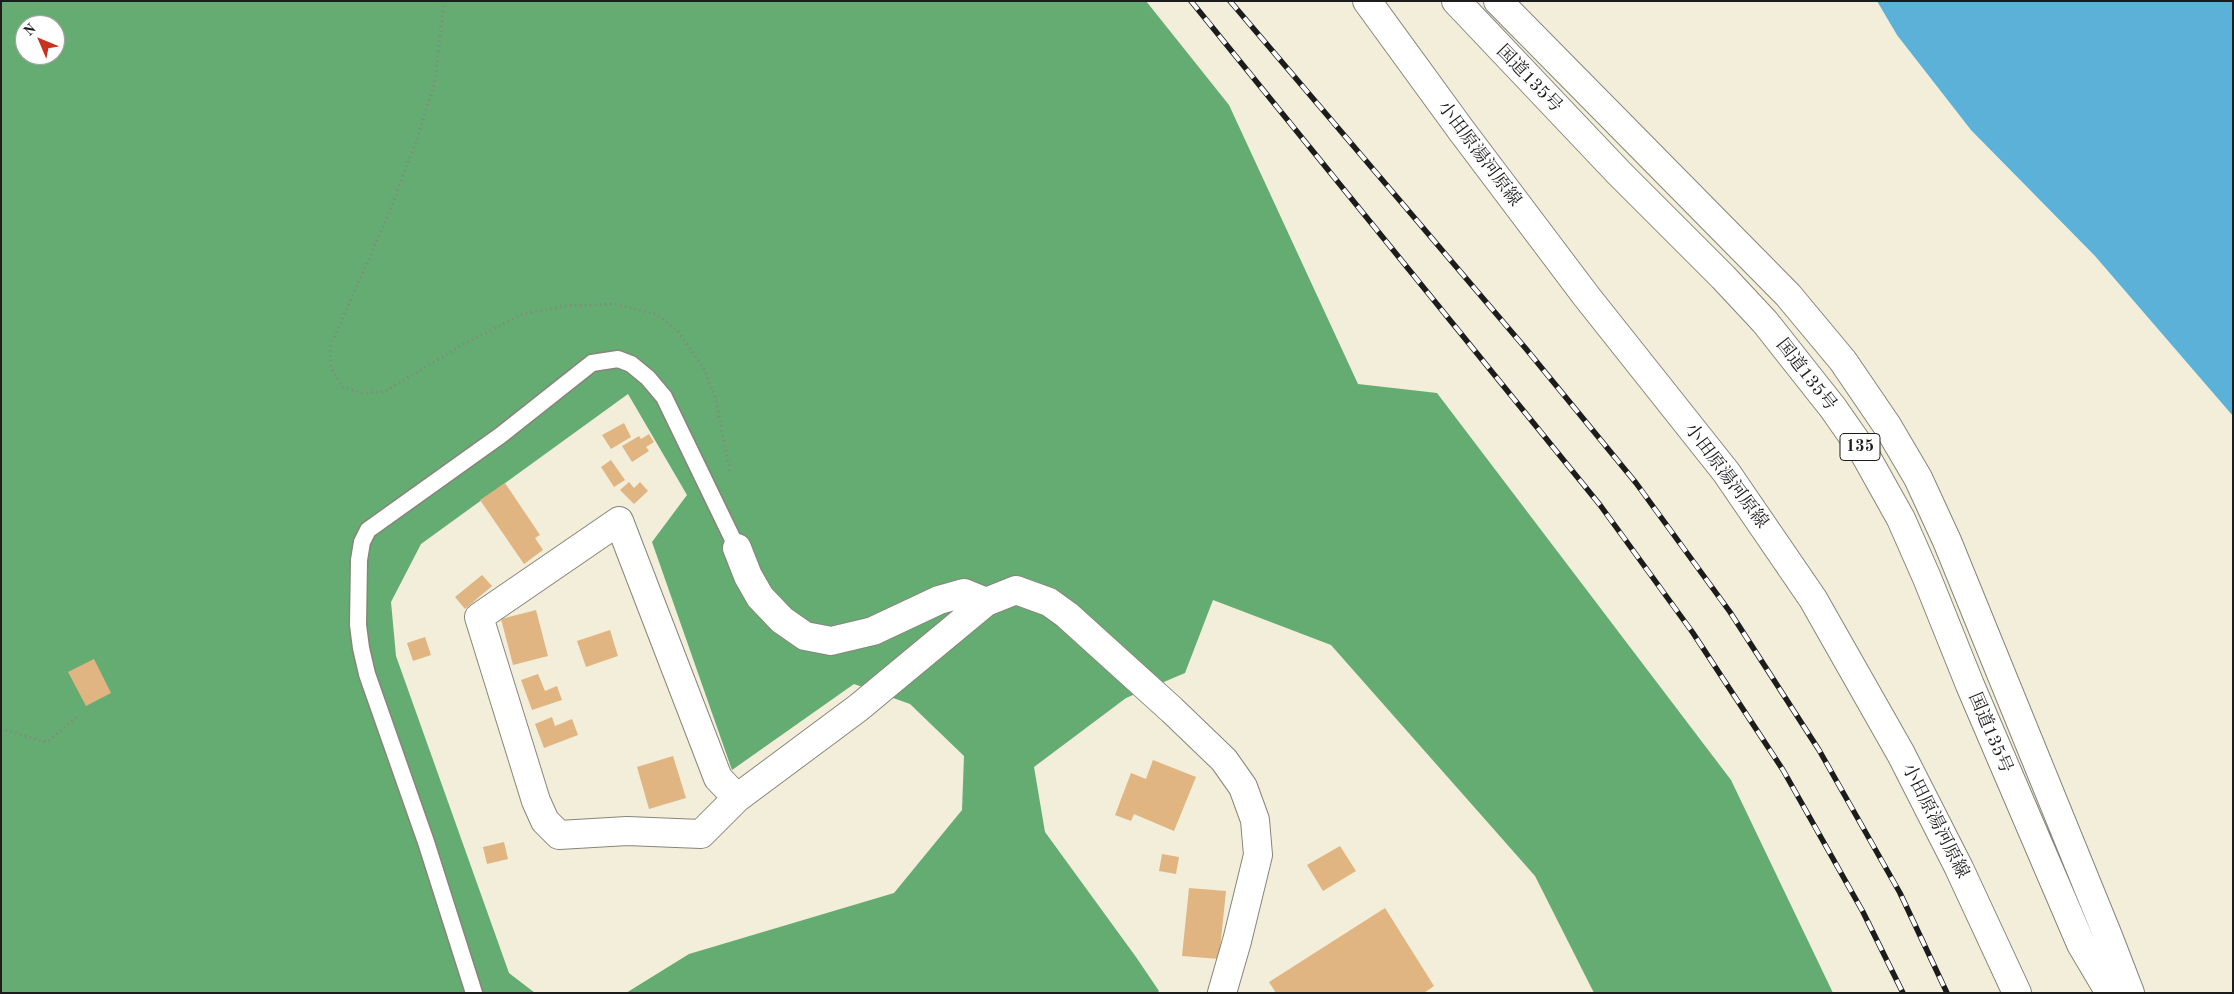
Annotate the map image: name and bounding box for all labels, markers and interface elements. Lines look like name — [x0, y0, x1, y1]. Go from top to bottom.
north arrow — [15, 15, 65, 65]
text: N — [21, 21, 39, 39]
street label: 国道135号 — [1492, 41, 1566, 117]
street label: 小田原湯河原線 — [1432, 97, 1526, 211]
street label: 国道135号 — [1771, 335, 1841, 415]
street label: 小田原湯河原線 — [1679, 419, 1773, 533]
road number: 135 — [1840, 434, 1880, 461]
street label: 国道135号 — [1963, 690, 2017, 776]
street label: 小田原湯河原線 — [1897, 760, 1973, 882]

